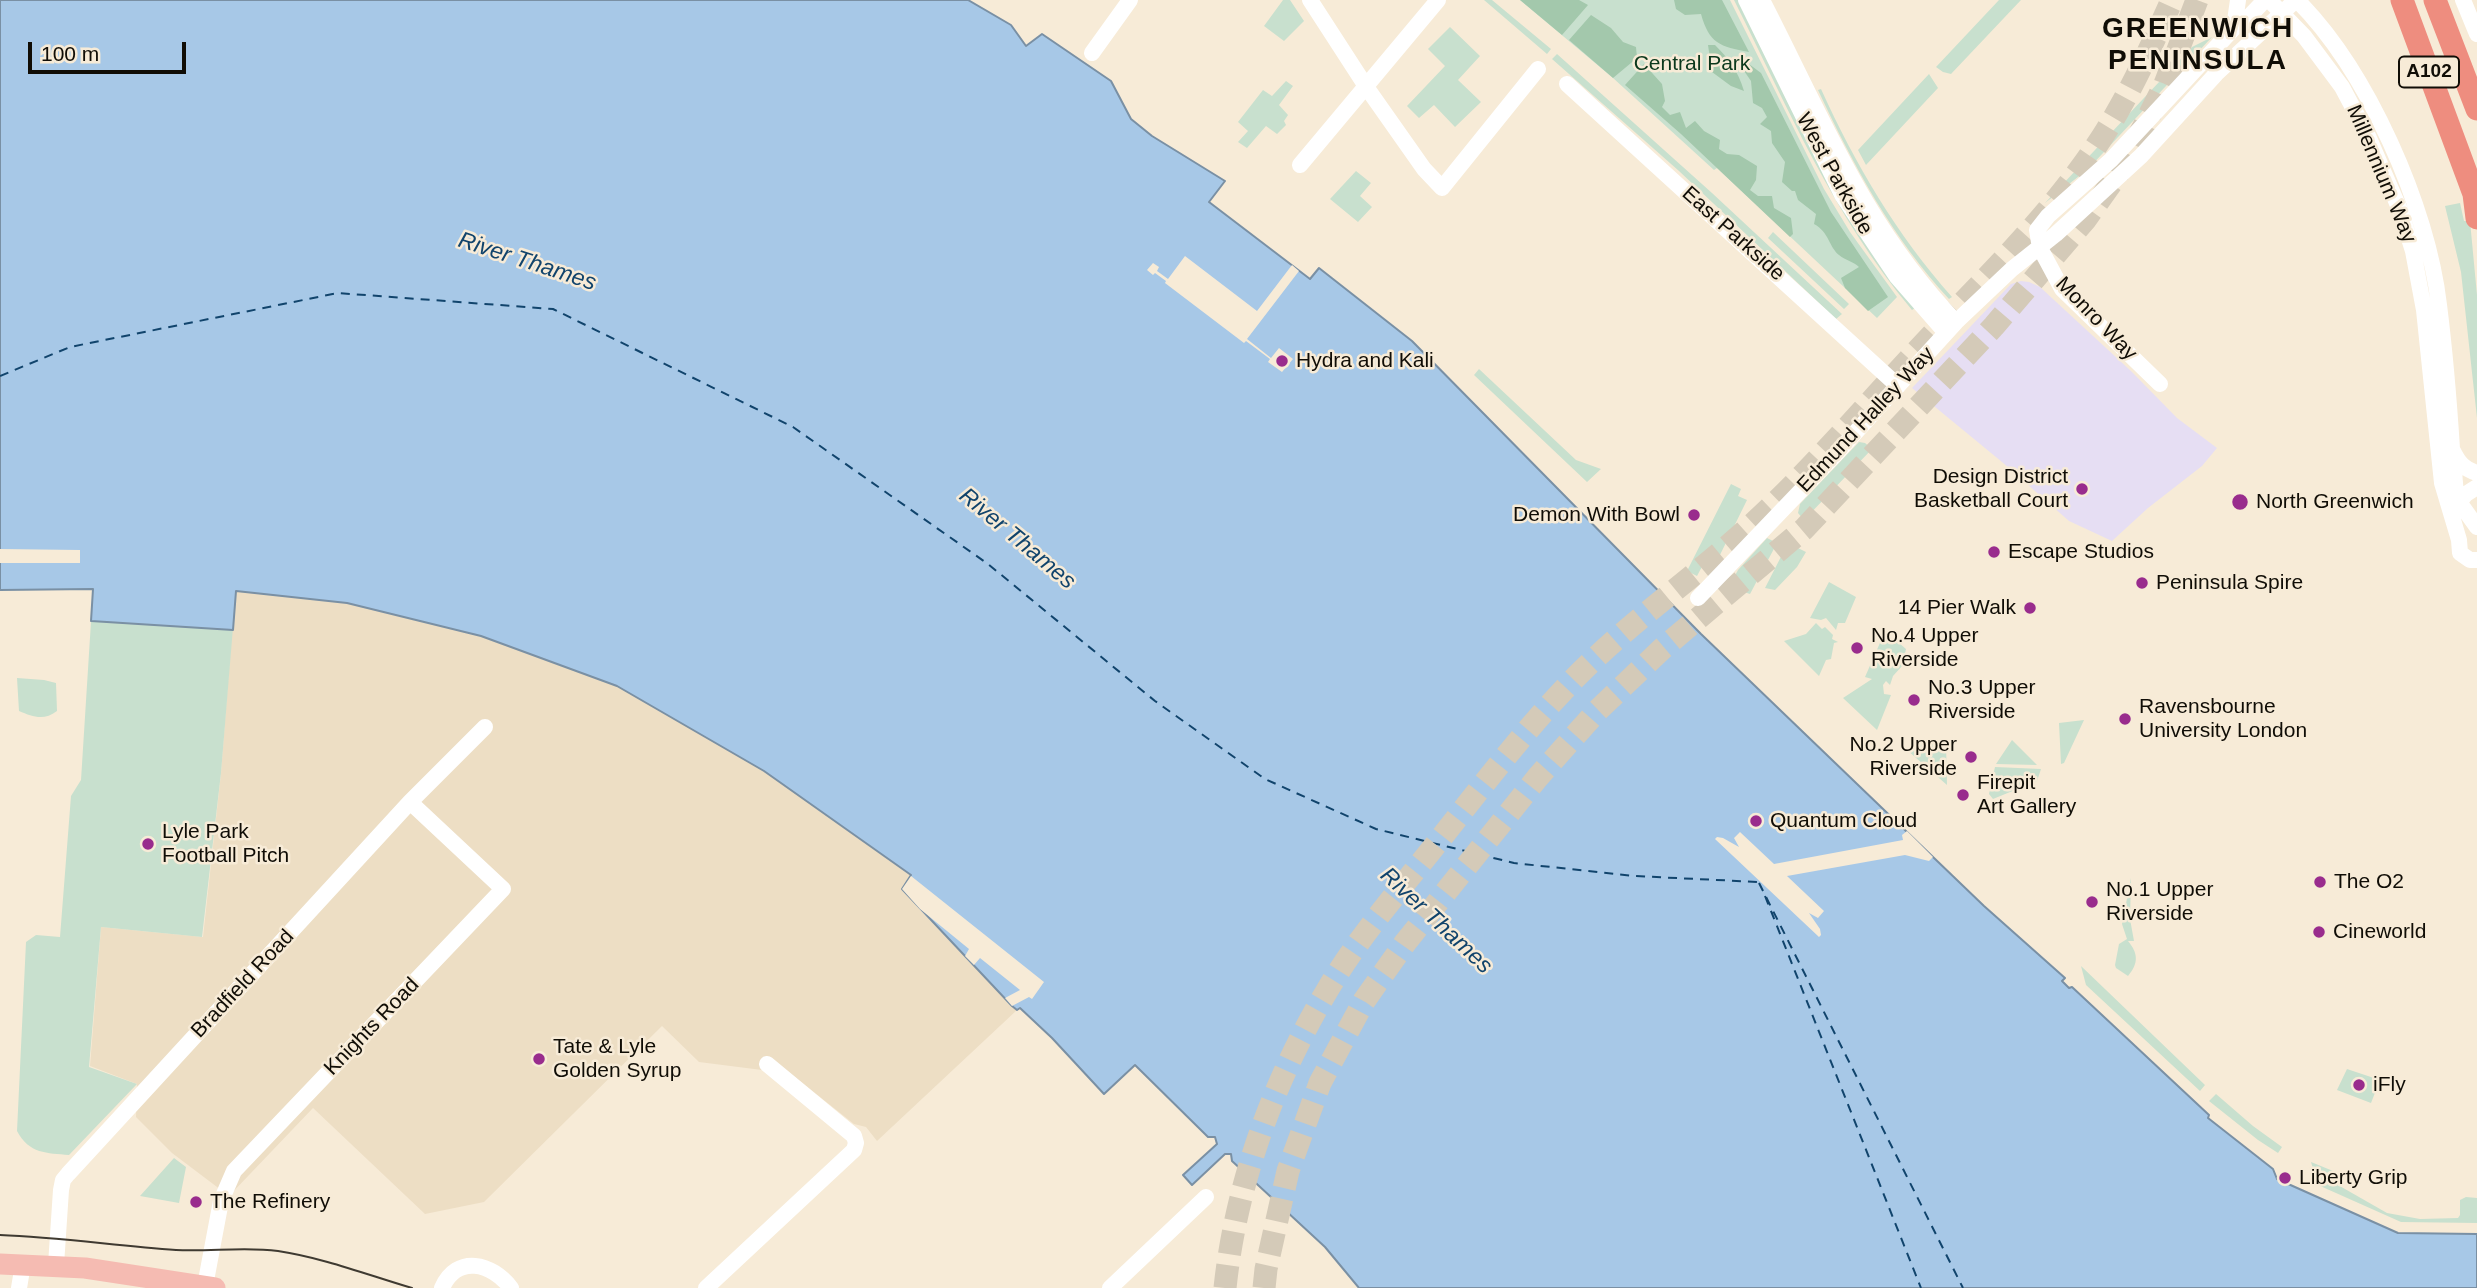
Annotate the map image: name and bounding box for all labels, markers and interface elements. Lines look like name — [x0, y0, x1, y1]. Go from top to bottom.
district label: GREENWICH PENINSULA — [2103, 12, 2293, 78]
scale bar — [32, 28, 189, 72]
text: 100 m — [41, 42, 99, 65]
park label: Central Park — [1634, 51, 1750, 77]
road number: A102 — [2399, 57, 2459, 88]
street label: Millennium Way — [2341, 101, 2421, 247]
street label: West Parkside — [1790, 109, 1878, 239]
street label: East Parkside — [1676, 181, 1790, 287]
water label: River Thames — [455, 227, 599, 297]
street label: Monro Way — [2050, 272, 2142, 366]
street label: Edmund Halley Way — [1792, 342, 1940, 498]
place label: Hydra and Kali — [1296, 348, 1434, 374]
marker: Hydra and Kali — [1274, 353, 1290, 369]
place label: Design District Basketball Court — [1914, 464, 2068, 514]
marker: Design District Basketball Court — [2074, 481, 2090, 497]
water label: River Thames — [953, 482, 1081, 596]
place label: North Greenwich — [2256, 489, 2414, 515]
marker: North Greenwich — [2230, 492, 2250, 512]
place label: Demon With Bowl — [1513, 502, 1680, 528]
marker: Demon With Bowl — [1686, 507, 1702, 523]
place label: Escape Studios — [2008, 539, 2154, 565]
marker: Escape Studios — [1986, 544, 2002, 560]
place label: Peninsula Spire — [2156, 570, 2303, 596]
marker: Peninsula Spire — [2134, 575, 2150, 591]
place label: 14 Pier Walk — [1898, 595, 2016, 621]
marker: 14 Pier Walk — [2022, 600, 2038, 616]
place label: No.4 Upper Riverside — [1871, 623, 1978, 673]
marker: No.4 Upper Riverside — [1849, 640, 1865, 656]
place label: No.3 Upper Riverside — [1928, 675, 2035, 725]
marker: No.3 Upper Riverside — [1906, 692, 1922, 708]
place label: Ravensbourne University London — [2139, 694, 2307, 744]
marker: Ravensbourne University London — [2117, 711, 2133, 727]
place label: No.2 Upper Riverside — [1850, 732, 1957, 782]
marker: No.2 Upper Riverside — [1963, 749, 1979, 765]
place label: Firepit Art Gallery — [1977, 770, 2076, 820]
marker: Firepit Art Gallery — [1955, 787, 1971, 803]
place label: Quantum Cloud — [1770, 808, 1917, 834]
marker: Quantum Cloud — [1748, 813, 1764, 829]
place label: Lyle Park Football Pitch — [162, 819, 289, 869]
marker: Lyle Park Football Pitch — [140, 836, 156, 852]
water label: River Thames — [1374, 862, 1498, 980]
place label: The O2 — [2334, 869, 2404, 895]
marker: The O2 — [2312, 874, 2328, 890]
place label: No.1 Upper Riverside — [2106, 877, 2213, 927]
marker: No.1 Upper Riverside — [2084, 894, 2100, 910]
place label: Cineworld — [2333, 919, 2426, 945]
marker: Cineworld — [2311, 924, 2327, 940]
street label: Bradfield Road — [186, 925, 300, 1043]
street label: Knights Road — [319, 973, 425, 1081]
place label: Tate & Lyle Golden Syrup — [553, 1034, 681, 1084]
marker: Tate & Lyle Golden Syrup — [531, 1051, 547, 1067]
place label: iFly — [2373, 1072, 2406, 1098]
marker: iFly — [2351, 1077, 2367, 1093]
place label: Liberty Grip — [2299, 1165, 2408, 1191]
marker: Liberty Grip — [2277, 1170, 2293, 1186]
place label: The Refinery — [210, 1189, 330, 1215]
marker: The Refinery — [188, 1194, 204, 1210]

